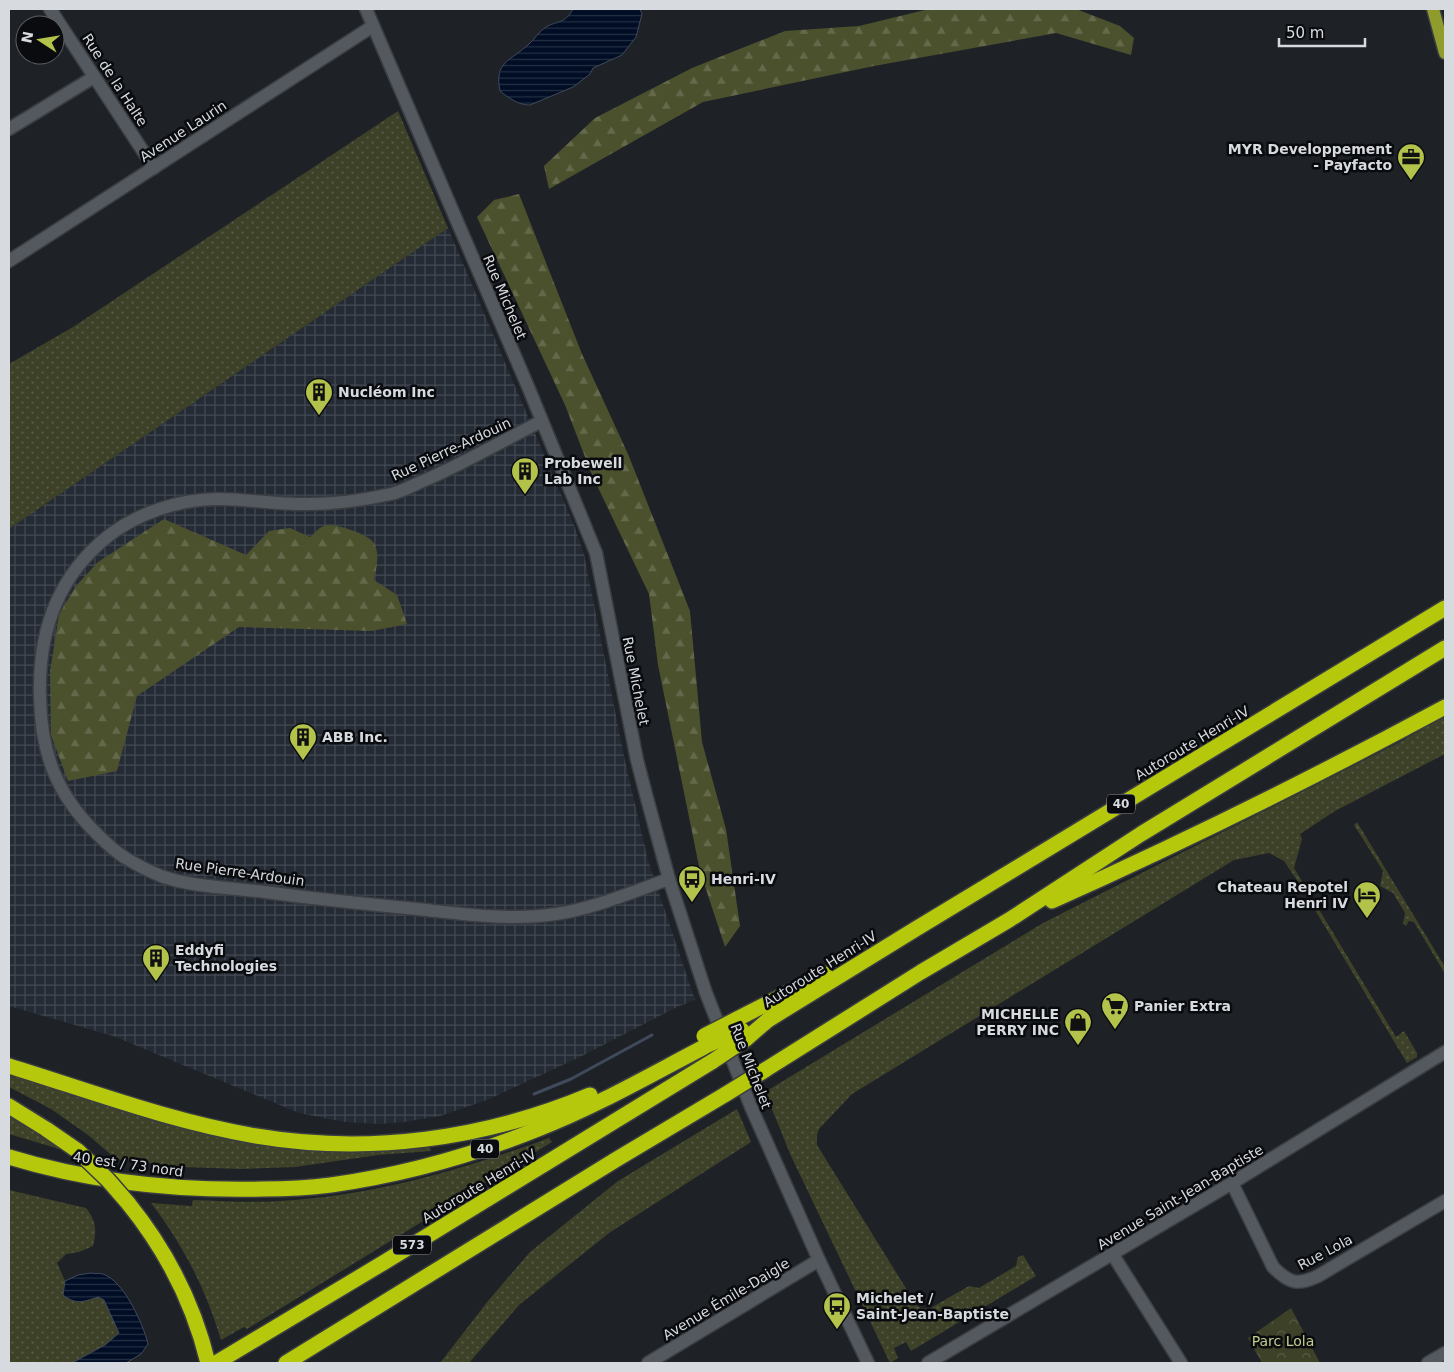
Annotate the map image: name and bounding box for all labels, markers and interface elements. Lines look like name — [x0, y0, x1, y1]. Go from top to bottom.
north arrow — [15, 15, 65, 65]
scale bar — [1279, 15, 1365, 47]
text: 50 m — [1286, 24, 1324, 42]
text: N — [18, 30, 36, 45]
street label: Rue de la Halte — [79, 31, 151, 129]
street label: Avenue Laurin — [137, 97, 229, 165]
place label: MYR Developpement - Payfacto — [1228, 141, 1392, 173]
office icon: MYR Developpement - Payfacto — [1396, 142, 1426, 181]
street label: Rue Michelet — [480, 252, 530, 342]
building icon: Nucléom Inc — [304, 377, 334, 416]
place label: Nucléom Inc — [338, 384, 435, 400]
street label: Rue Pierre-Ardouin — [389, 414, 513, 484]
place label: Probewell Lab Inc — [544, 455, 622, 487]
building icon: Probewell Lab Inc — [510, 456, 540, 495]
street label: Rue Michelet — [620, 635, 653, 727]
street label: Autoroute Henri-IV — [1132, 702, 1252, 783]
building icon: ABB Inc. — [288, 722, 318, 761]
place label: ABB Inc. — [322, 729, 388, 745]
road number: 40 — [1107, 794, 1135, 814]
street label: Rue Pierre-Ardouin — [174, 855, 306, 889]
bus stop icon: Henri-IV — [677, 864, 707, 903]
place label: Henri-IV — [711, 871, 776, 887]
place label: Chateau Repotel Henri IV — [1217, 879, 1348, 911]
hotel icon: Chateau Repotel Henri IV — [1352, 880, 1382, 919]
street label: Autoroute Henri-IV — [760, 927, 880, 1010]
place label: Eddyfi Technologies — [175, 942, 277, 974]
building icon: Eddyfi Technologies — [141, 943, 171, 982]
supermarket icon: Panier Extra — [1100, 991, 1130, 1030]
place label: Panier Extra — [1134, 998, 1231, 1014]
place label: MICHELLE PERRY INC — [976, 1006, 1059, 1038]
shop icon: MICHELLE PERRY INC — [1063, 1007, 1093, 1046]
street label: Rue Michelet — [727, 1021, 775, 1111]
road number: 40 — [471, 1140, 499, 1158]
street label: Avenue Saint-Jean-Baptiste — [1094, 1141, 1266, 1253]
street label: Autoroute Henri-IV — [419, 1145, 539, 1226]
street label: 40 est / 73 nord — [72, 1148, 184, 1180]
street label: Rue Lola — [1295, 1231, 1355, 1273]
road number: 573 — [393, 1236, 431, 1254]
street label: Avenue Émile-Daigle — [660, 1255, 792, 1343]
place label: Michelet / Saint-Jean-Baptiste — [856, 1290, 1009, 1322]
bus stop icon: Michelet / Saint-Jean-Baptiste — [822, 1291, 852, 1330]
park label: Parc Lola — [1252, 1333, 1314, 1349]

